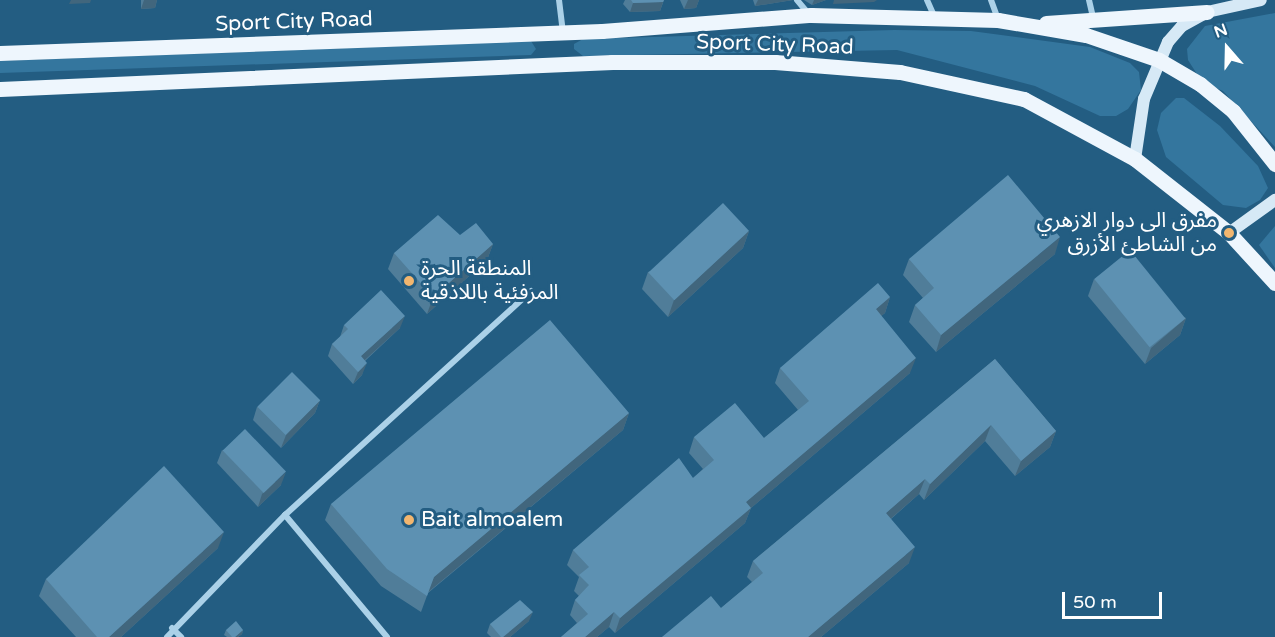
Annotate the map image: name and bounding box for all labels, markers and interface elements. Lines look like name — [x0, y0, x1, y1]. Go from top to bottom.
street label: Sport City Road — [215, 7, 373, 37]
north arrow — [1197, 18, 1257, 78]
text: N — [1211, 19, 1230, 43]
street label: Sport City Road — [696, 30, 854, 60]
place label: مفرق الى دوار الازهري من الشاطئ الأزرق — [1037, 208, 1217, 258]
marker: مفرق الى دوار الازهري من الشاطئ الأزرق — [1222, 226, 1236, 240]
place label: المنطقة الحرة المرفئية باللاذقية — [421, 256, 559, 306]
marker: المنطقة الحرة المرفئية باللاذقية — [402, 274, 416, 288]
place label: Bait almoalem — [421, 507, 563, 533]
marker: Bait almoalem — [402, 513, 416, 527]
scale bar — [1065, 580, 1166, 618]
text: 50 m — [1073, 591, 1117, 613]

